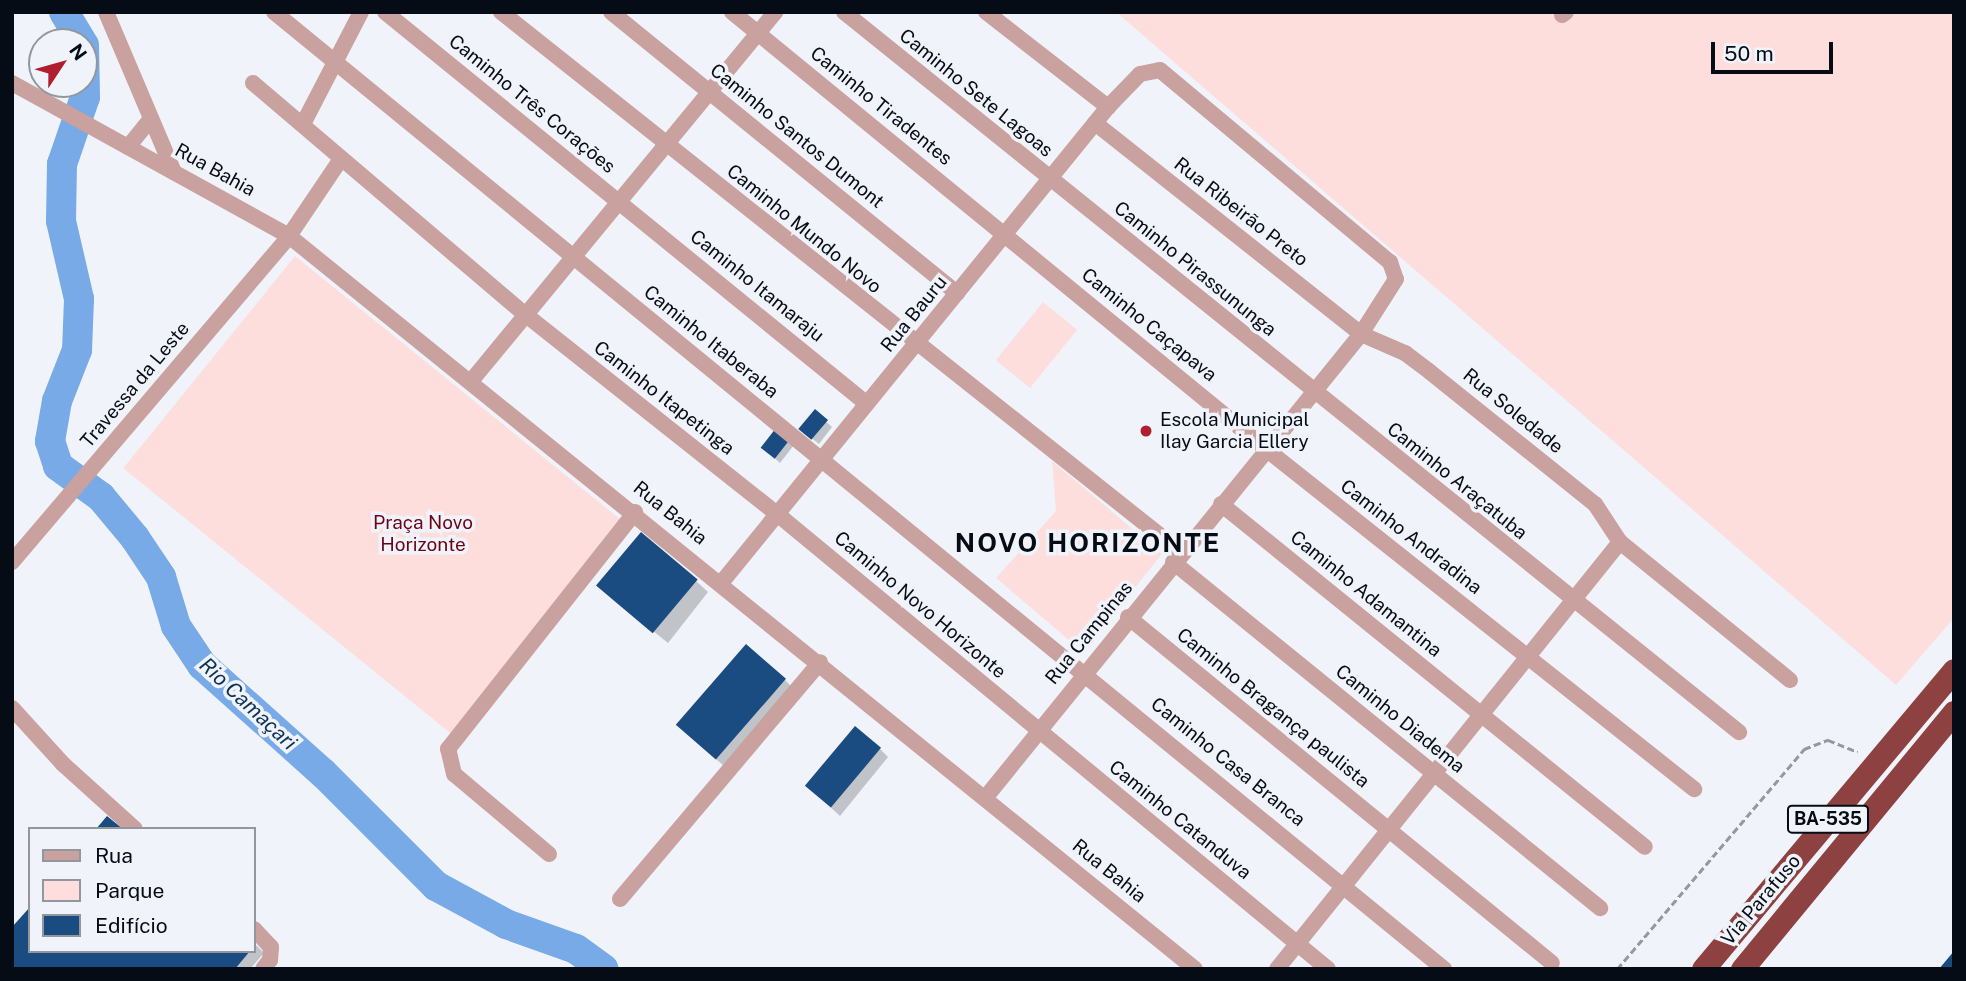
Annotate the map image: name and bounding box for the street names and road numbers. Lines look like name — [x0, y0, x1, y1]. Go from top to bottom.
street label: Caminho Sete Lagoas — [895, 24, 1057, 162]
street label: Caminho Três Corações — [444, 30, 620, 178]
street label: Caminho Tiradentes — [806, 42, 956, 170]
street label: Caminho Santos Dumont — [705, 59, 889, 213]
street label: Rua Bahia — [171, 139, 259, 201]
street label: Rua Ribeirão Preto — [1169, 153, 1313, 271]
street label: Caminho Mundo Novo — [722, 160, 886, 298]
street label: Caminho Pirassununga — [1109, 197, 1281, 341]
street label: Caminho Itamaraju — [685, 225, 829, 347]
street label: Caminho Caçapava — [1077, 263, 1221, 387]
street label: Rua Bauru — [876, 271, 952, 357]
street label: Caminho Itaberaba — [639, 281, 783, 403]
street label: Travessa da Leste — [76, 317, 194, 453]
street label: Caminho Itapetinga — [589, 336, 739, 460]
street label: Rua Soledade — [1458, 364, 1568, 458]
street label: Caminho Araçatuba — [1382, 418, 1532, 544]
street label: Caminho Andradina — [1336, 475, 1486, 599]
street label: Rua Bahia — [629, 476, 711, 550]
street label: Caminho Adamantina — [1286, 526, 1446, 662]
street label: Caminho Novo Horizonte — [830, 527, 1010, 683]
street label: Rua Campinas — [1041, 577, 1137, 689]
street label: Caminho Bragança paulista — [1172, 623, 1374, 793]
street label: Caminho Diadema — [1331, 660, 1469, 778]
street label: Caminho Casa Branca — [1146, 693, 1310, 831]
street label: Caminho Catanduva — [1104, 756, 1256, 884]
road number: BA-535 — [1786, 804, 1870, 834]
street label: Rua Bahia — [1068, 834, 1150, 908]
street label: Via Parafuso — [1717, 850, 1805, 950]

